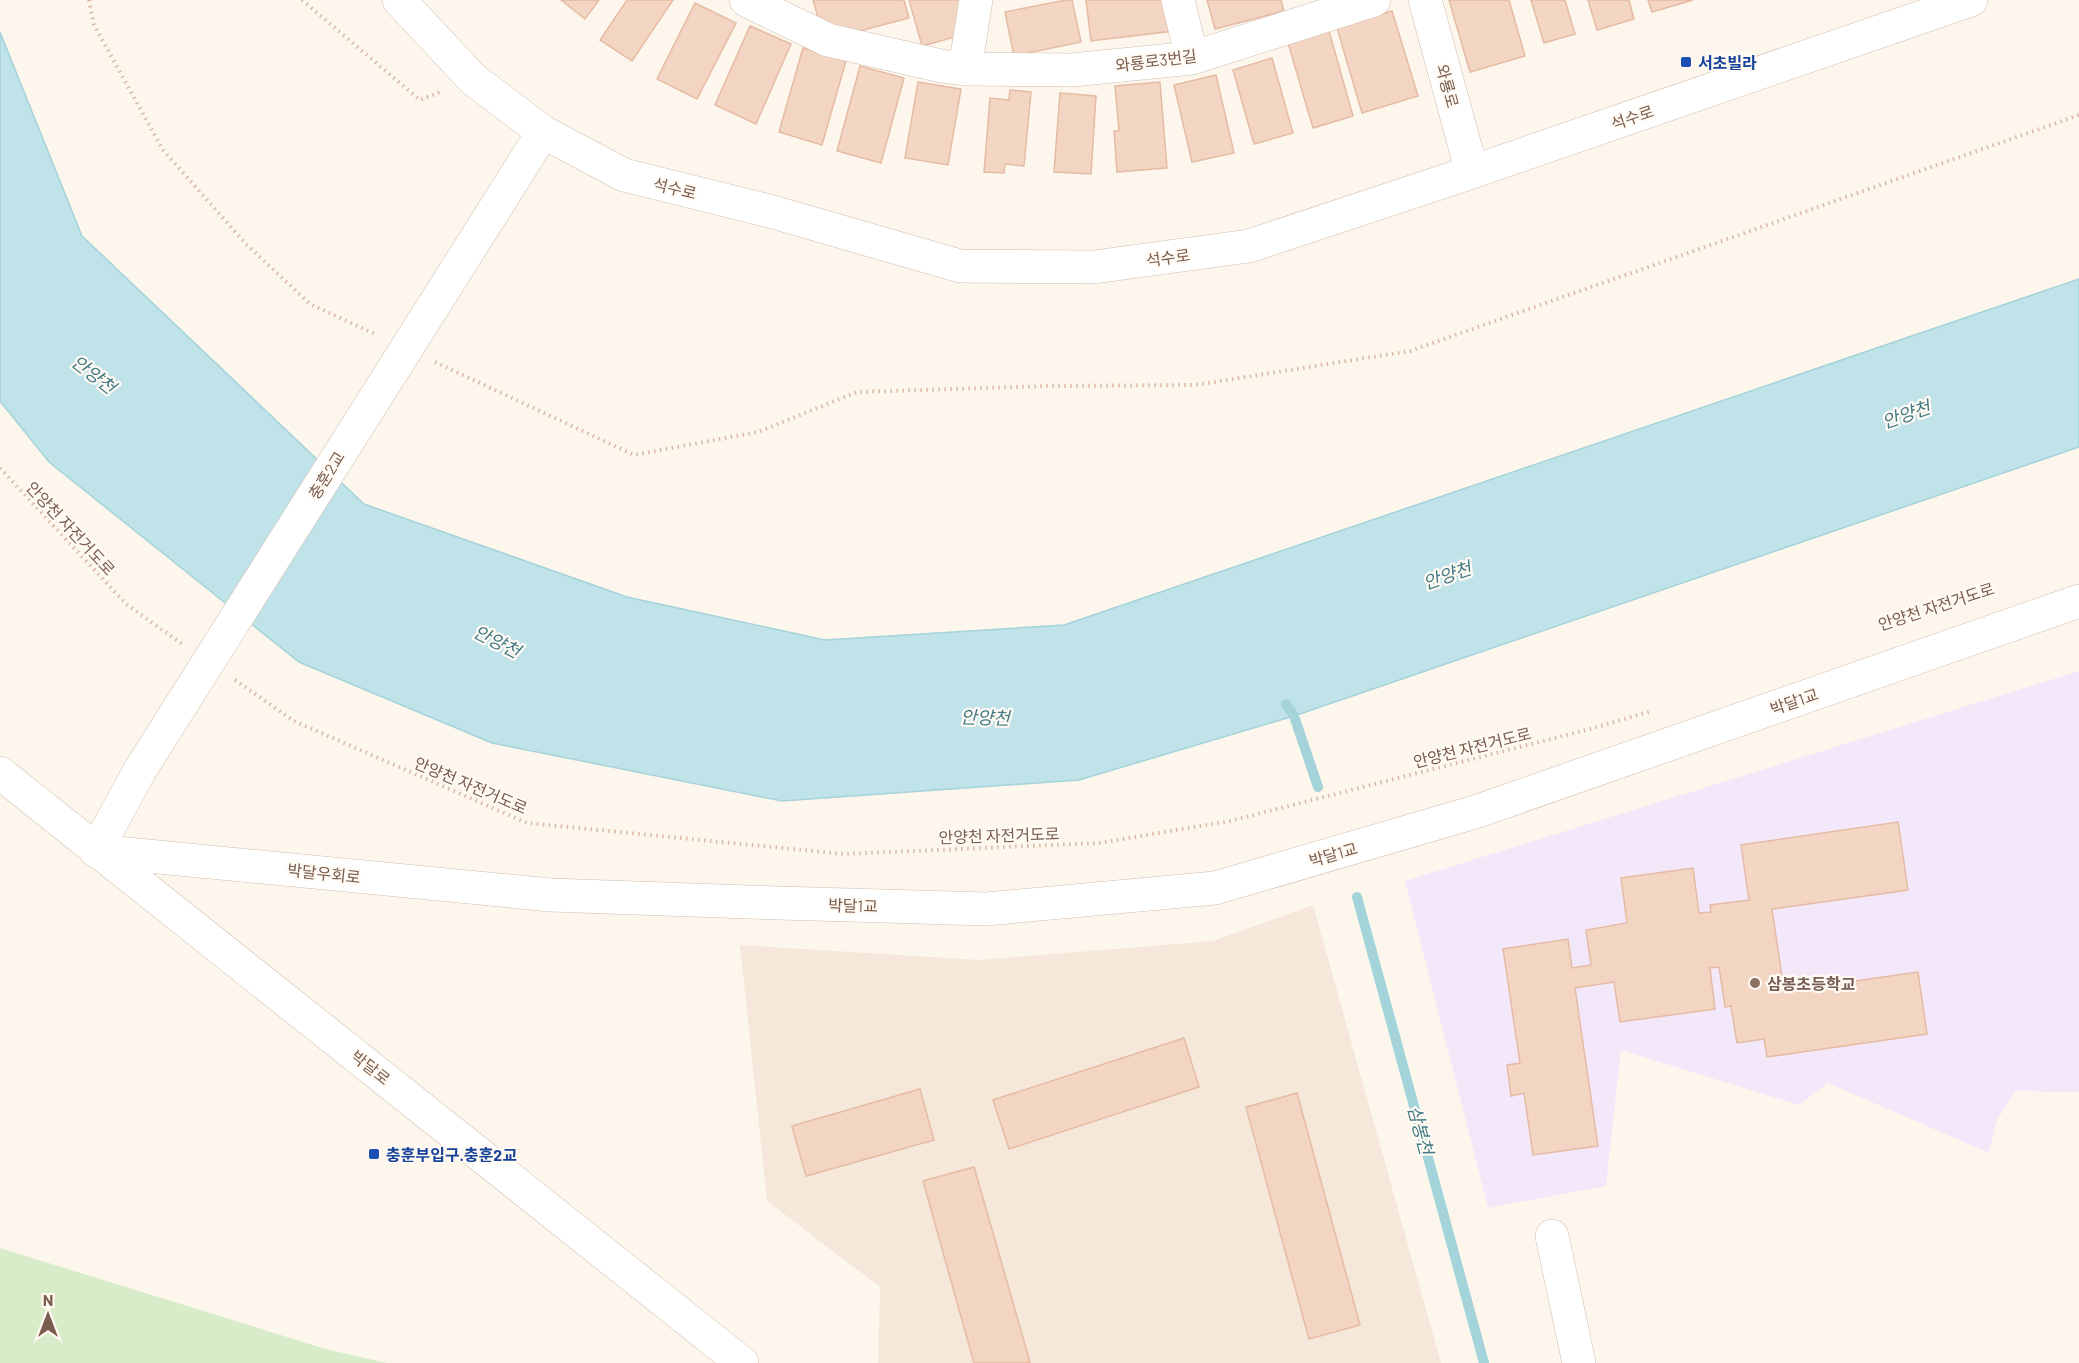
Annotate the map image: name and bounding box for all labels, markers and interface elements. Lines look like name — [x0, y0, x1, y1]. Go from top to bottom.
street label: 와룡로3번길 — [1114, 46, 1198, 74]
place label: 서초빌라 — [1698, 53, 1757, 72]
marker: 서초빌라 — [1679, 55, 1693, 69]
street label: 와룡로 — [1433, 62, 1463, 110]
street label: 석수로 — [1608, 101, 1656, 133]
street label: 석수로 — [651, 173, 699, 203]
street label: 석수로 — [1145, 244, 1191, 269]
water label: 안양천 — [68, 350, 122, 399]
water label: 안양천 — [1879, 395, 1935, 432]
street label: 충훈2교 — [304, 448, 348, 502]
street label: 안양천 자전거도로 — [23, 477, 119, 579]
water label: 안양천 — [1420, 556, 1476, 593]
street label: 안양천 자전거도로 — [1876, 578, 1997, 634]
water label: 안양천 — [470, 620, 526, 663]
street label: 박달1교 — [1767, 684, 1821, 718]
water label: 안양천 — [960, 705, 1013, 729]
street label: 안양천 자전거도로 — [1411, 723, 1533, 771]
street label: 안양천 자전거도로 — [412, 753, 531, 817]
street label: 안양천 자전거도로 — [938, 823, 1060, 847]
street label: 박달1교 — [1306, 838, 1360, 870]
street label: 박달우회로 — [286, 860, 362, 886]
street label: 박달1교 — [828, 895, 878, 915]
place label: 삼봉초등학교 — [1767, 974, 1856, 993]
marker: 삼봉초등학교 — [1748, 976, 1762, 990]
street label: 박달로 — [348, 1046, 394, 1088]
water label: 삼봉천 — [1404, 1103, 1439, 1159]
place label: 충훈부입구.충훈2교 — [386, 1145, 517, 1164]
marker: 충훈부입구.충훈2교 — [367, 1147, 381, 1161]
north arrow — [18, 1285, 78, 1345]
text: N — [43, 1290, 53, 1309]

